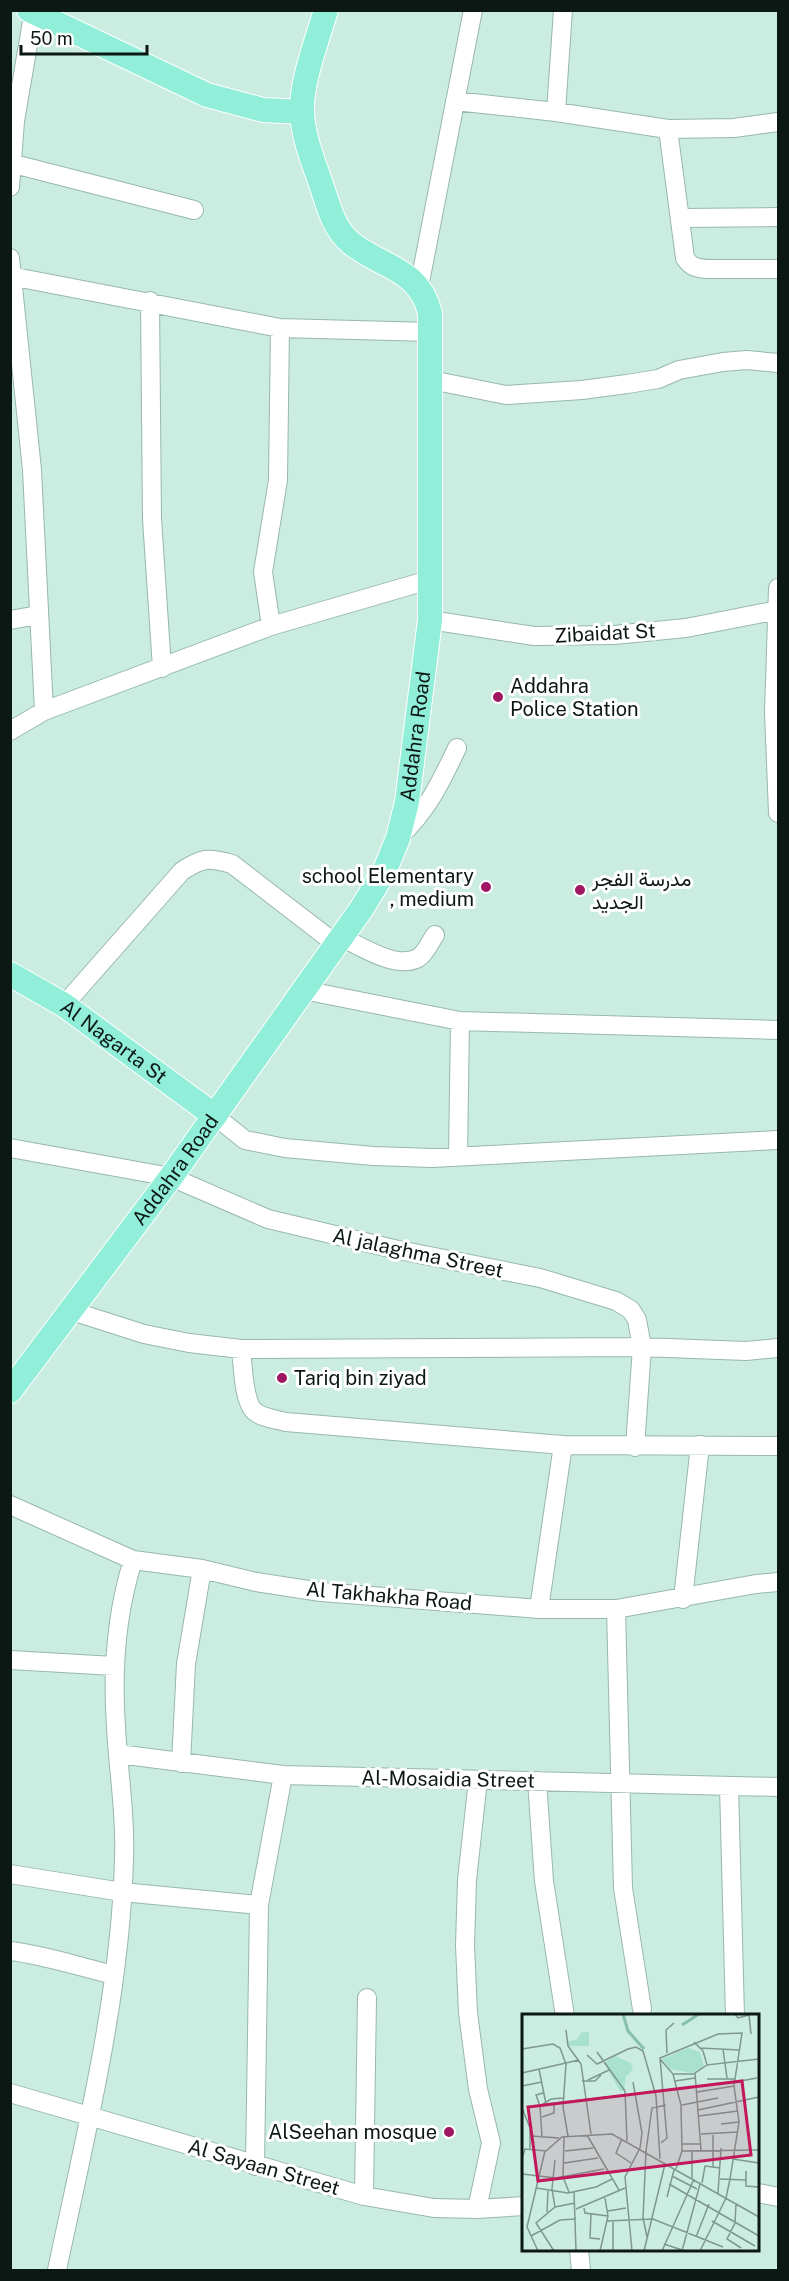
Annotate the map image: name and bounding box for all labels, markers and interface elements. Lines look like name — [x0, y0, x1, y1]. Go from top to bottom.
scale bar — [21, 18, 147, 56]
text: 50 m — [30, 28, 73, 49]
street label: Zibaidat St — [554, 618, 656, 648]
street label: Addahra Road — [395, 670, 435, 803]
place label: Addahra Police Station — [510, 674, 639, 721]
marker: Addahra Police Station — [491, 690, 505, 704]
place label: school Elementary , medium — [302, 864, 474, 911]
place label: مدرسة الفجر الجديد — [591, 867, 691, 914]
marker: school Elementary , medium — [479, 880, 493, 894]
marker: مدرسة الفجر الجديد — [573, 883, 587, 897]
street label: Al Nagarta St — [56, 994, 172, 1089]
street label: Addahra Road — [127, 1110, 224, 1230]
street label: Al jalaghma Street — [330, 1223, 506, 1283]
place label: Tariq bin ziyad — [294, 1366, 427, 1390]
marker: Tariq bin ziyad — [275, 1371, 289, 1385]
street label: Al Takhakha Road — [305, 1577, 473, 1615]
street label: Al-Mosaidia Street — [361, 1765, 535, 1793]
inset map — [522, 2014, 759, 2251]
place label: AlSeehan mosque — [268, 2120, 437, 2144]
marker: AlSeehan mosque — [442, 2125, 456, 2139]
street label: Al Sayaan Street — [185, 2134, 343, 2200]

